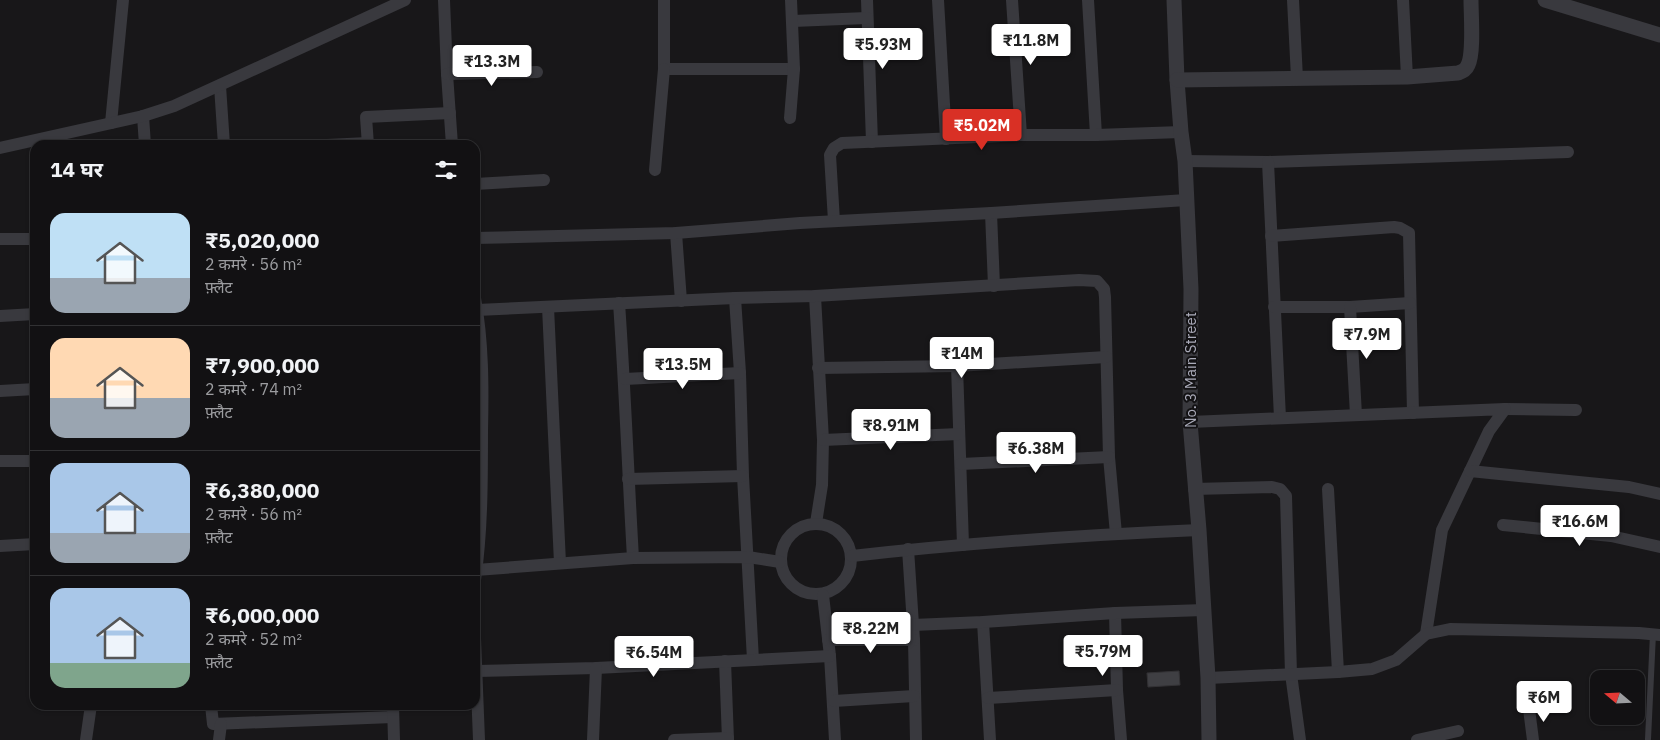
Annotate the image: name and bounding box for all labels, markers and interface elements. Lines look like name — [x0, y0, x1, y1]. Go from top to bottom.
pin: ₹11.8M — [990, 23, 1072, 66]
pin: ₹5.93M — [842, 28, 924, 70]
text: ₹11.8M — [1003, 30, 1059, 50]
text: ₹5.93M — [855, 34, 911, 54]
pin: ₹13.3M — [451, 44, 533, 87]
text: ₹13.3M — [464, 51, 520, 71]
pin: ₹5.02M — [941, 108, 1023, 151]
text: ₹5.02M — [954, 115, 1010, 135]
text: 14 घर — [50, 155, 103, 183]
icon: filters — [432, 156, 460, 184]
text: ₹5,020,000 — [205, 226, 319, 254]
icon: home — [90, 233, 150, 293]
text: 2 कमरे · 56 m² — [205, 254, 302, 274]
text: फ़्लैट — [205, 277, 233, 297]
street label: No. 3 Main Street — [1181, 312, 1200, 428]
pin: ₹7.9M — [1332, 318, 1402, 360]
text: ₹7.9M — [1343, 324, 1391, 344]
pin: ₹14M — [932, 336, 992, 379]
text: ₹14M — [941, 343, 983, 363]
pin: ₹13.5M — [642, 348, 724, 390]
text: ₹7,900,000 — [205, 351, 319, 379]
text: ₹13.5M — [655, 354, 711, 374]
icon: home — [90, 358, 150, 418]
text: 2 कमरे · 74 m² — [205, 379, 302, 399]
text: फ़्लैट — [205, 402, 233, 422]
pin: ₹8.91M — [850, 408, 932, 451]
text: ₹8.91M — [863, 415, 919, 435]
pin: ₹6.38M — [995, 432, 1077, 474]
text: ₹6.38M — [1008, 438, 1064, 458]
text: ₹6,380,000 — [205, 476, 319, 504]
icon: home — [90, 483, 150, 543]
text: 2 कमरे · 56 m² — [205, 504, 302, 524]
pin: ₹16.6M — [1539, 504, 1621, 547]
text: ₹16.6M — [1552, 511, 1608, 531]
text: फ़्लैट — [205, 527, 233, 547]
text: ₹6,000,000 — [205, 601, 319, 629]
icon: home — [90, 608, 150, 668]
pin: ₹8.22M — [830, 612, 912, 654]
text: ₹8.22M — [843, 618, 899, 638]
text: 2 कमरे · 52 m² — [205, 629, 302, 649]
pin: ₹5.79M — [1062, 634, 1144, 677]
pin: ₹6.54M — [613, 636, 695, 678]
text: ₹5.79M — [1075, 641, 1131, 661]
text: ₹6.54M — [626, 642, 682, 662]
text: फ़्लैट — [205, 652, 233, 672]
north arrow — [1590, 670, 1645, 725]
map controls — [1590, 670, 1645, 725]
pin: ₹6M — [1520, 680, 1568, 723]
text: ₹6M — [1528, 687, 1560, 707]

